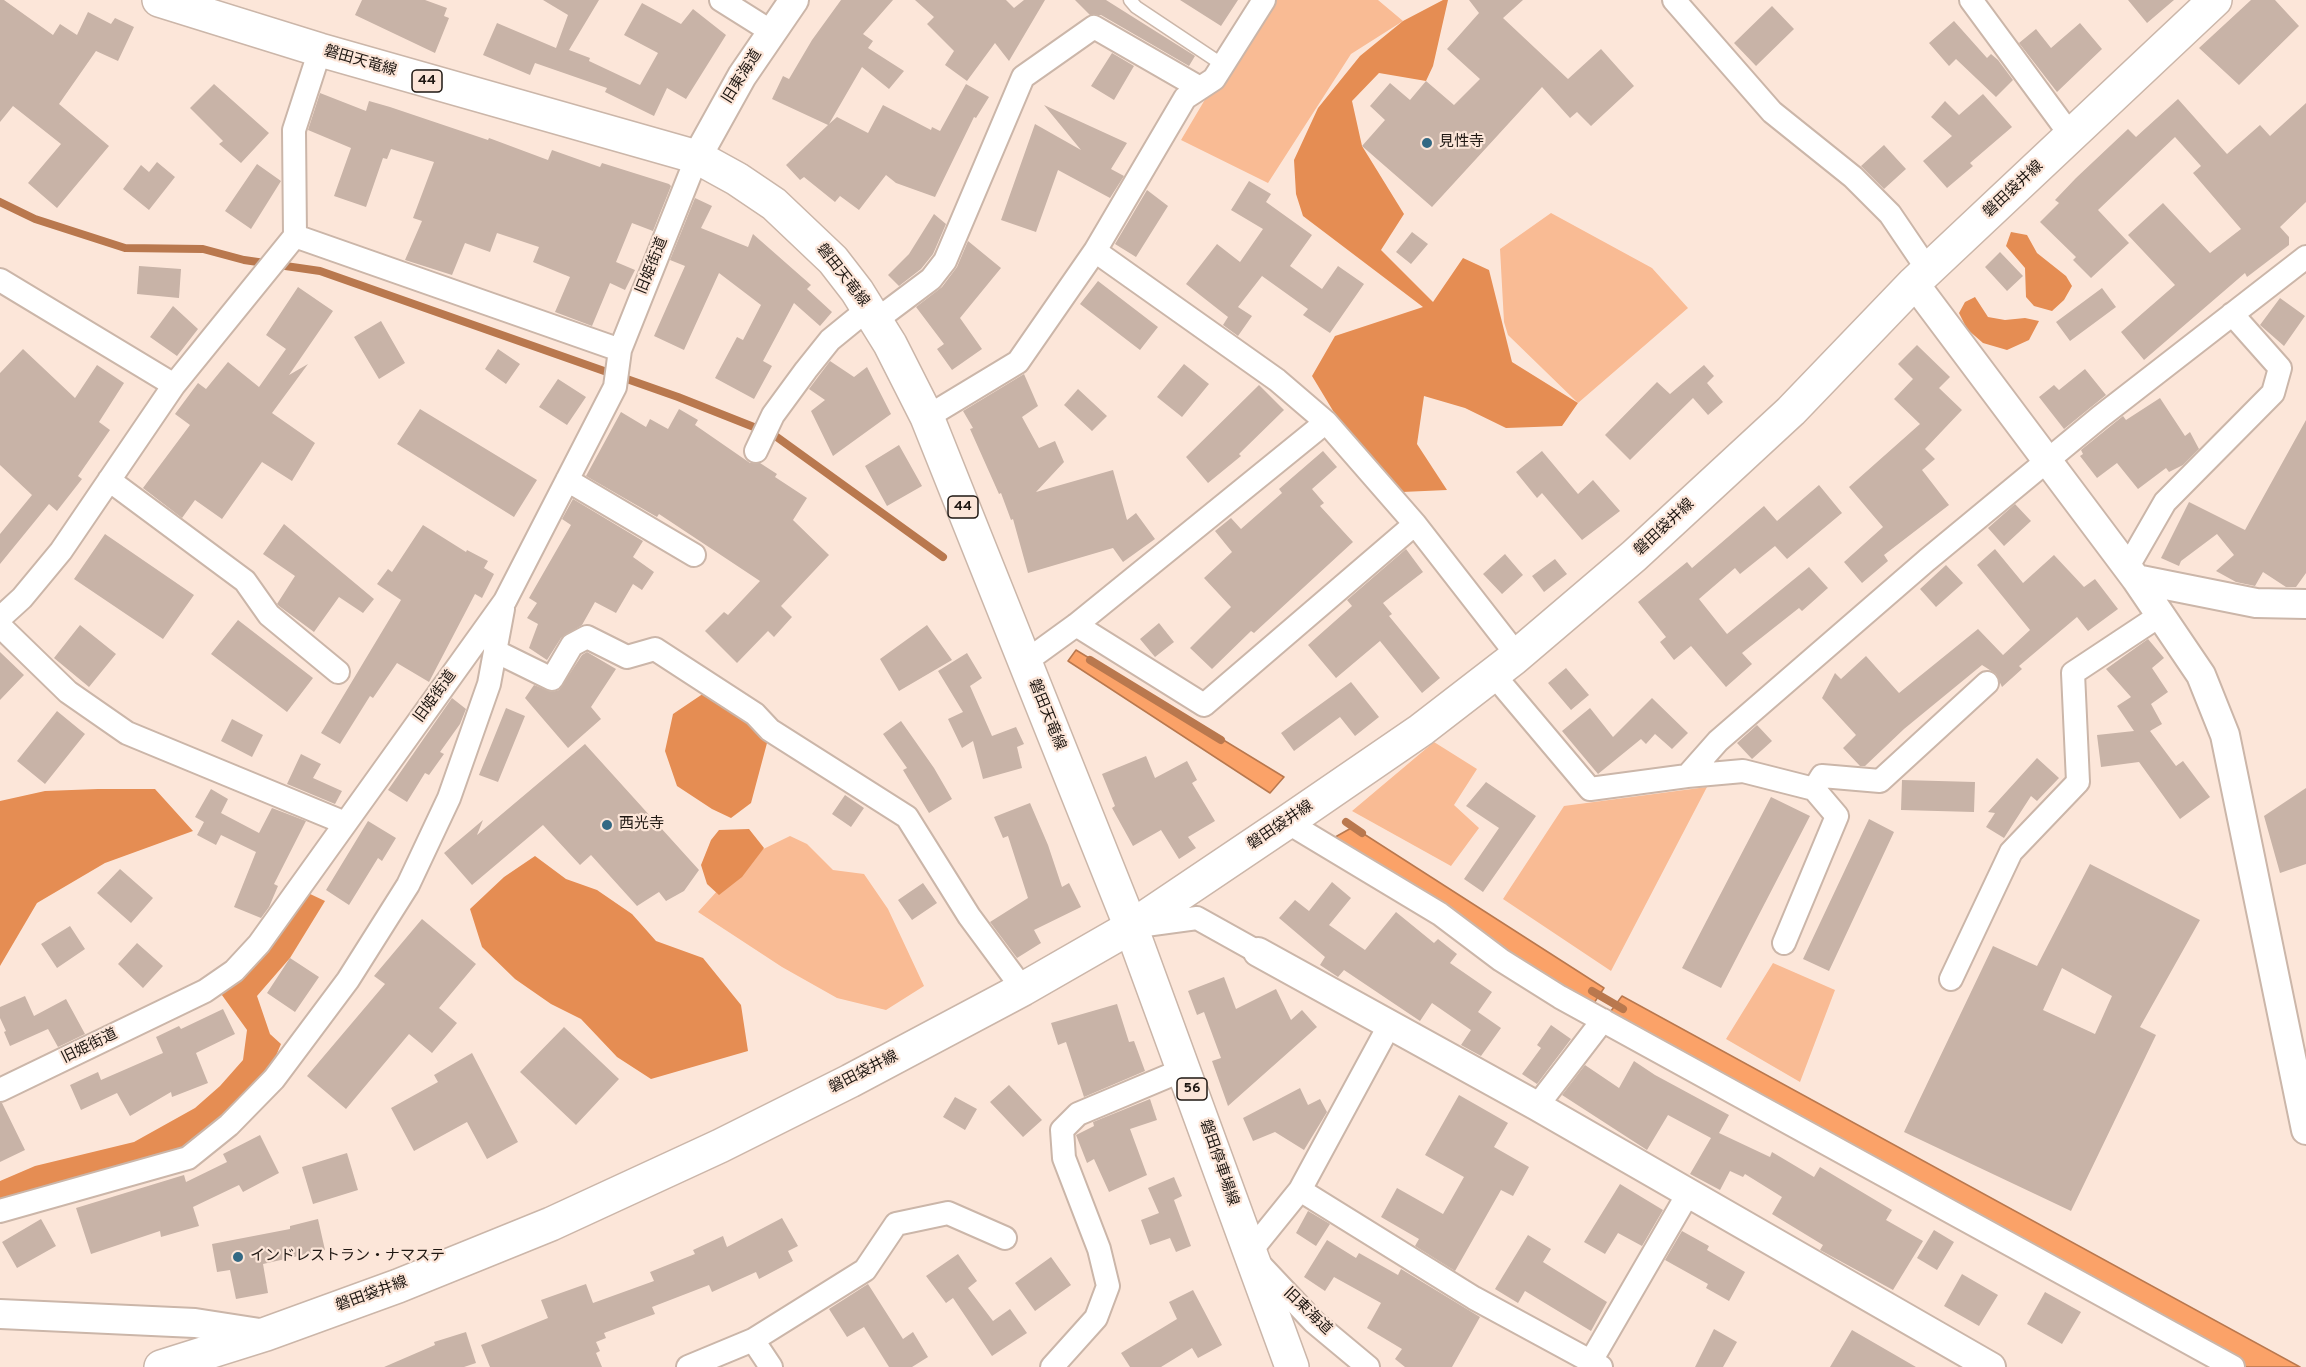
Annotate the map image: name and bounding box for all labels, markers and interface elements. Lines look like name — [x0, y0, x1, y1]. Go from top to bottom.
street label: 磐田天竜線 — [321, 43, 399, 81]
street label: 旧東海道 — [719, 47, 767, 107]
road number: 44 — [412, 70, 442, 92]
place label: 見性寺 — [1439, 134, 1484, 152]
marker: 見性寺 — [1420, 136, 1434, 150]
street label: 磐田袋井線 — [1980, 158, 2048, 222]
street label: 旧姫街道 — [633, 235, 673, 297]
street label: 磐田天竜線 — [812, 241, 872, 311]
road number: 44 — [948, 496, 978, 518]
street label: 磐田袋井線 — [1631, 496, 1699, 560]
street label: 旧姫街道 — [411, 667, 461, 727]
street label: 磐田天竜線 — [1024, 677, 1068, 753]
street label: 磐田袋井線 — [1245, 798, 1317, 854]
place label: 西光寺 — [619, 816, 664, 834]
marker: 西光寺 — [600, 818, 614, 832]
street label: 旧姫街道 — [59, 1026, 121, 1068]
street label: 磐田袋井線 — [827, 1048, 901, 1098]
road number: 56 — [1177, 1078, 1207, 1100]
street label: 磐田停車場線 — [1195, 1118, 1241, 1208]
place label: インドレストラン・ナマステ — [250, 1248, 445, 1266]
marker: インドレストラン・ナマステ — [231, 1250, 245, 1264]
street label: 磐田袋井線 — [334, 1274, 410, 1316]
street label: 旧東海道 — [1279, 1285, 1335, 1339]

